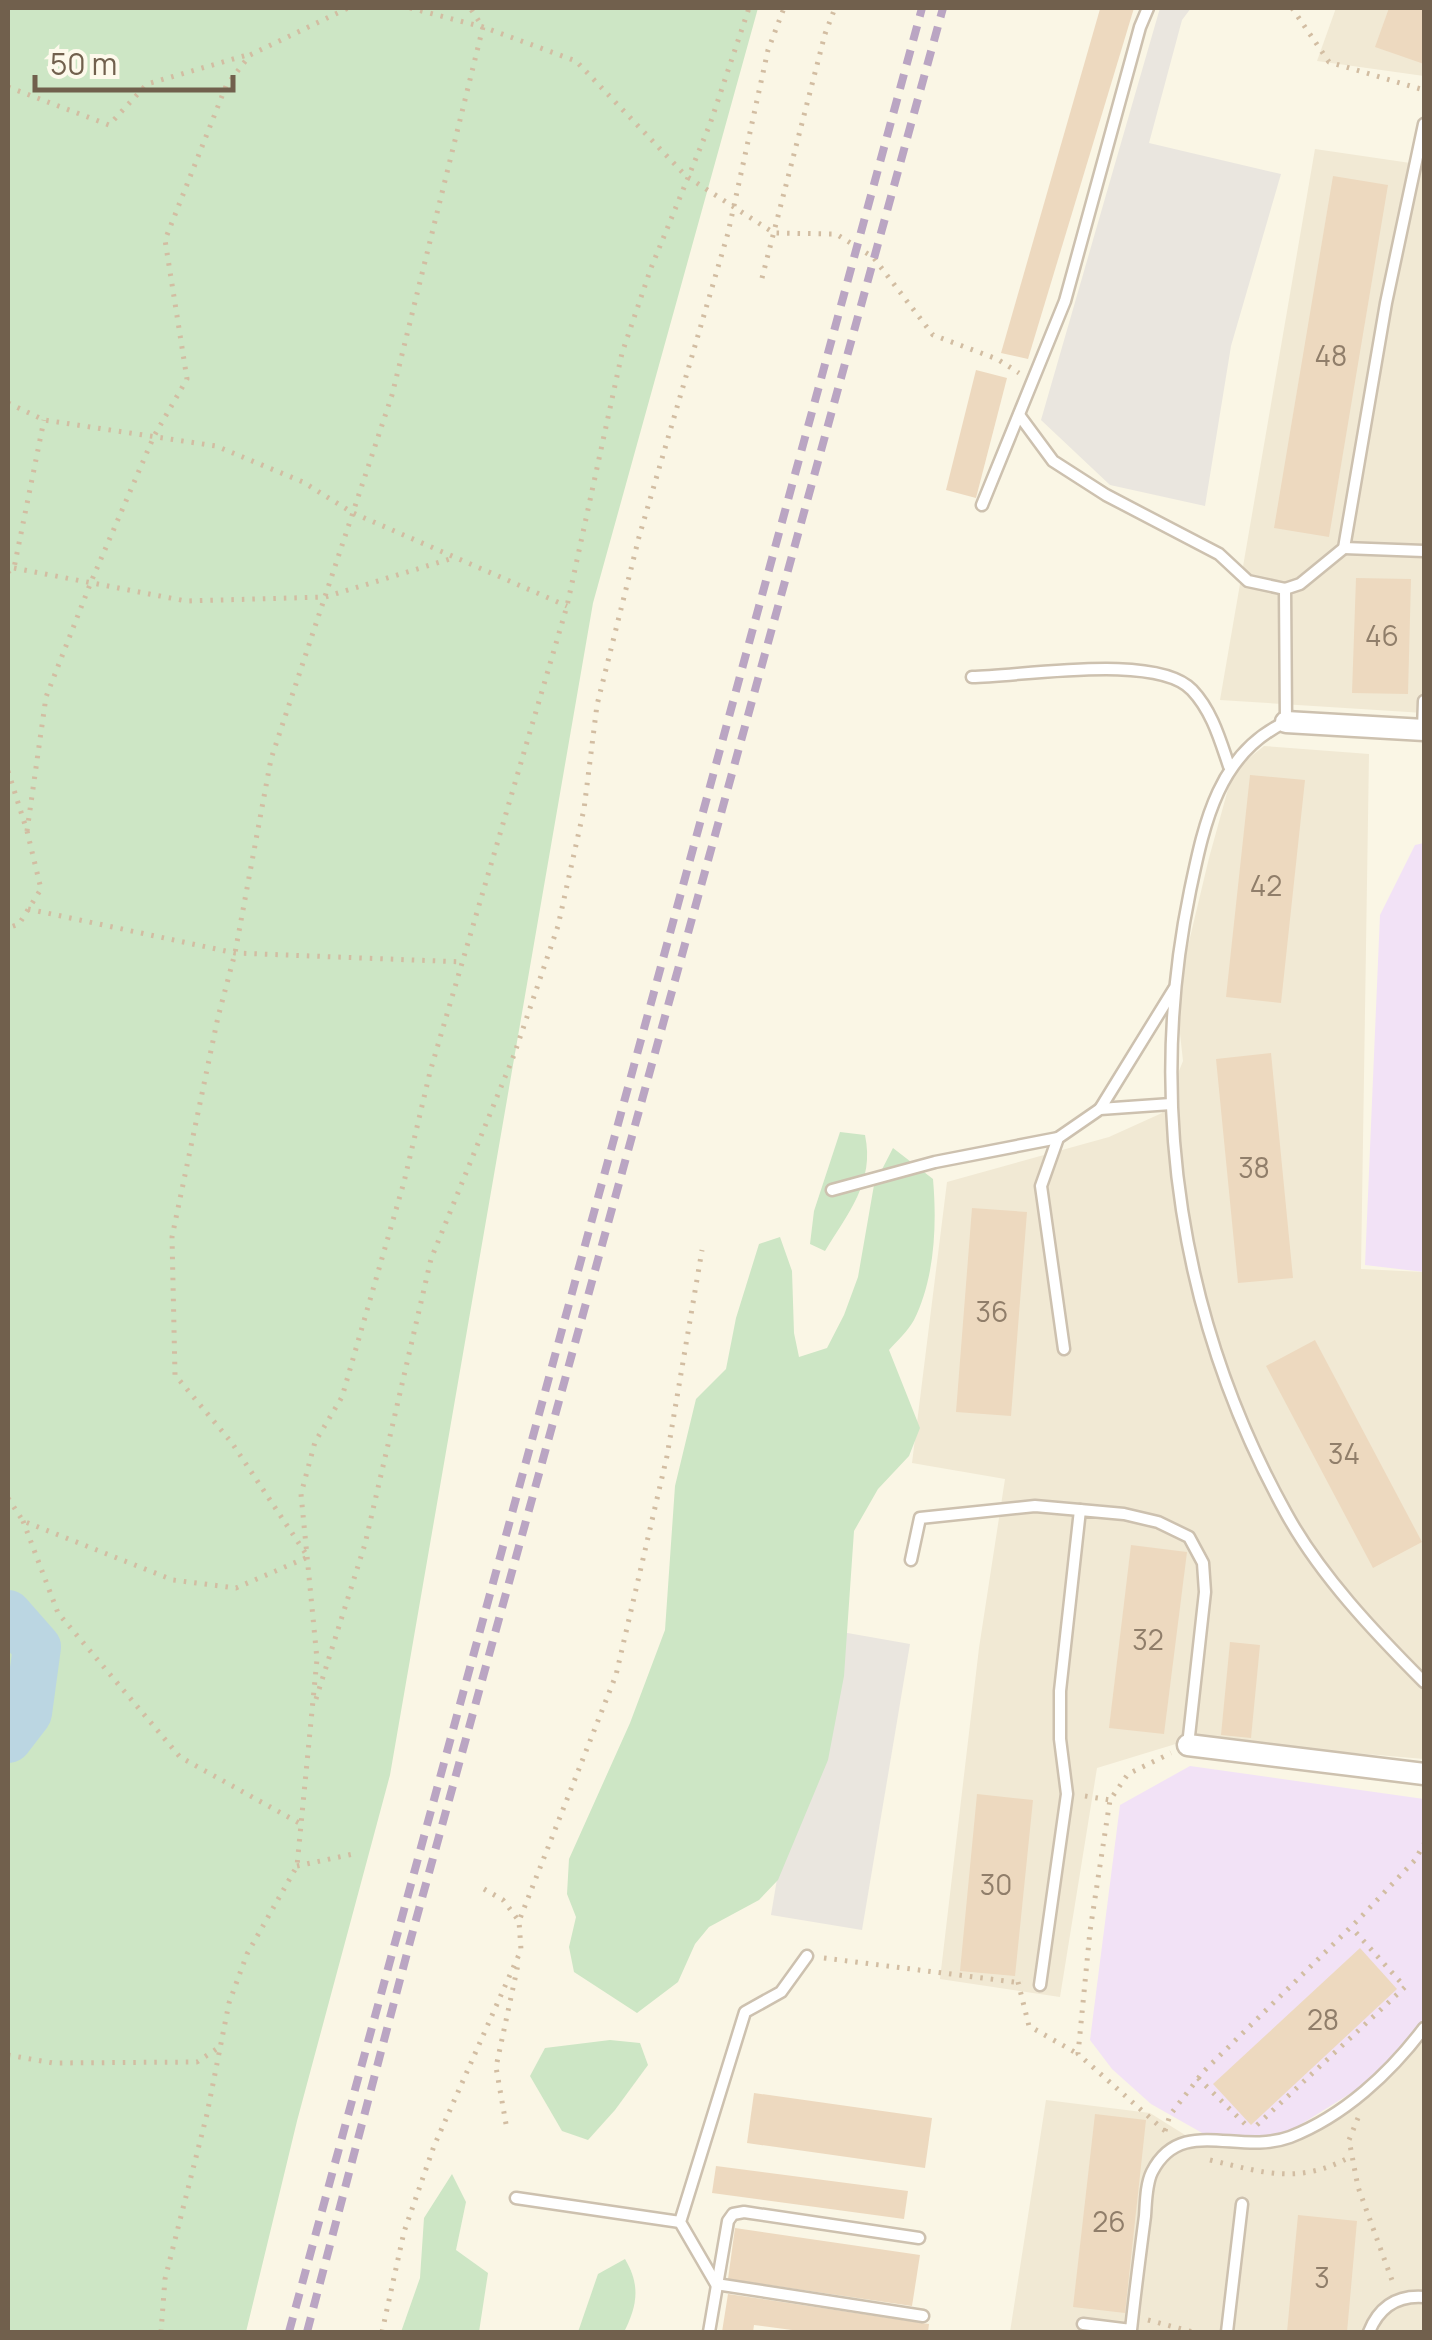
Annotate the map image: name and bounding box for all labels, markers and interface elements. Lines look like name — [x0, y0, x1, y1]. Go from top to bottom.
scale bar — [35, 30, 232, 92]
text: 50 m — [50, 43, 117, 84]
house number: 48 — [1315, 336, 1347, 374]
house number: 46 — [1365, 616, 1399, 654]
house number: 42 — [1250, 866, 1282, 904]
house number: 38 — [1238, 1148, 1270, 1186]
house number: 36 — [976, 1292, 1008, 1330]
house number: 34 — [1328, 1434, 1360, 1472]
house number: 32 — [1132, 1620, 1164, 1658]
house number: 30 — [980, 1865, 1012, 1903]
house number: 28 — [1307, 2000, 1339, 2038]
house number: 26 — [1092, 2202, 1126, 2240]
house number: 3 — [1314, 2258, 1330, 2296]

